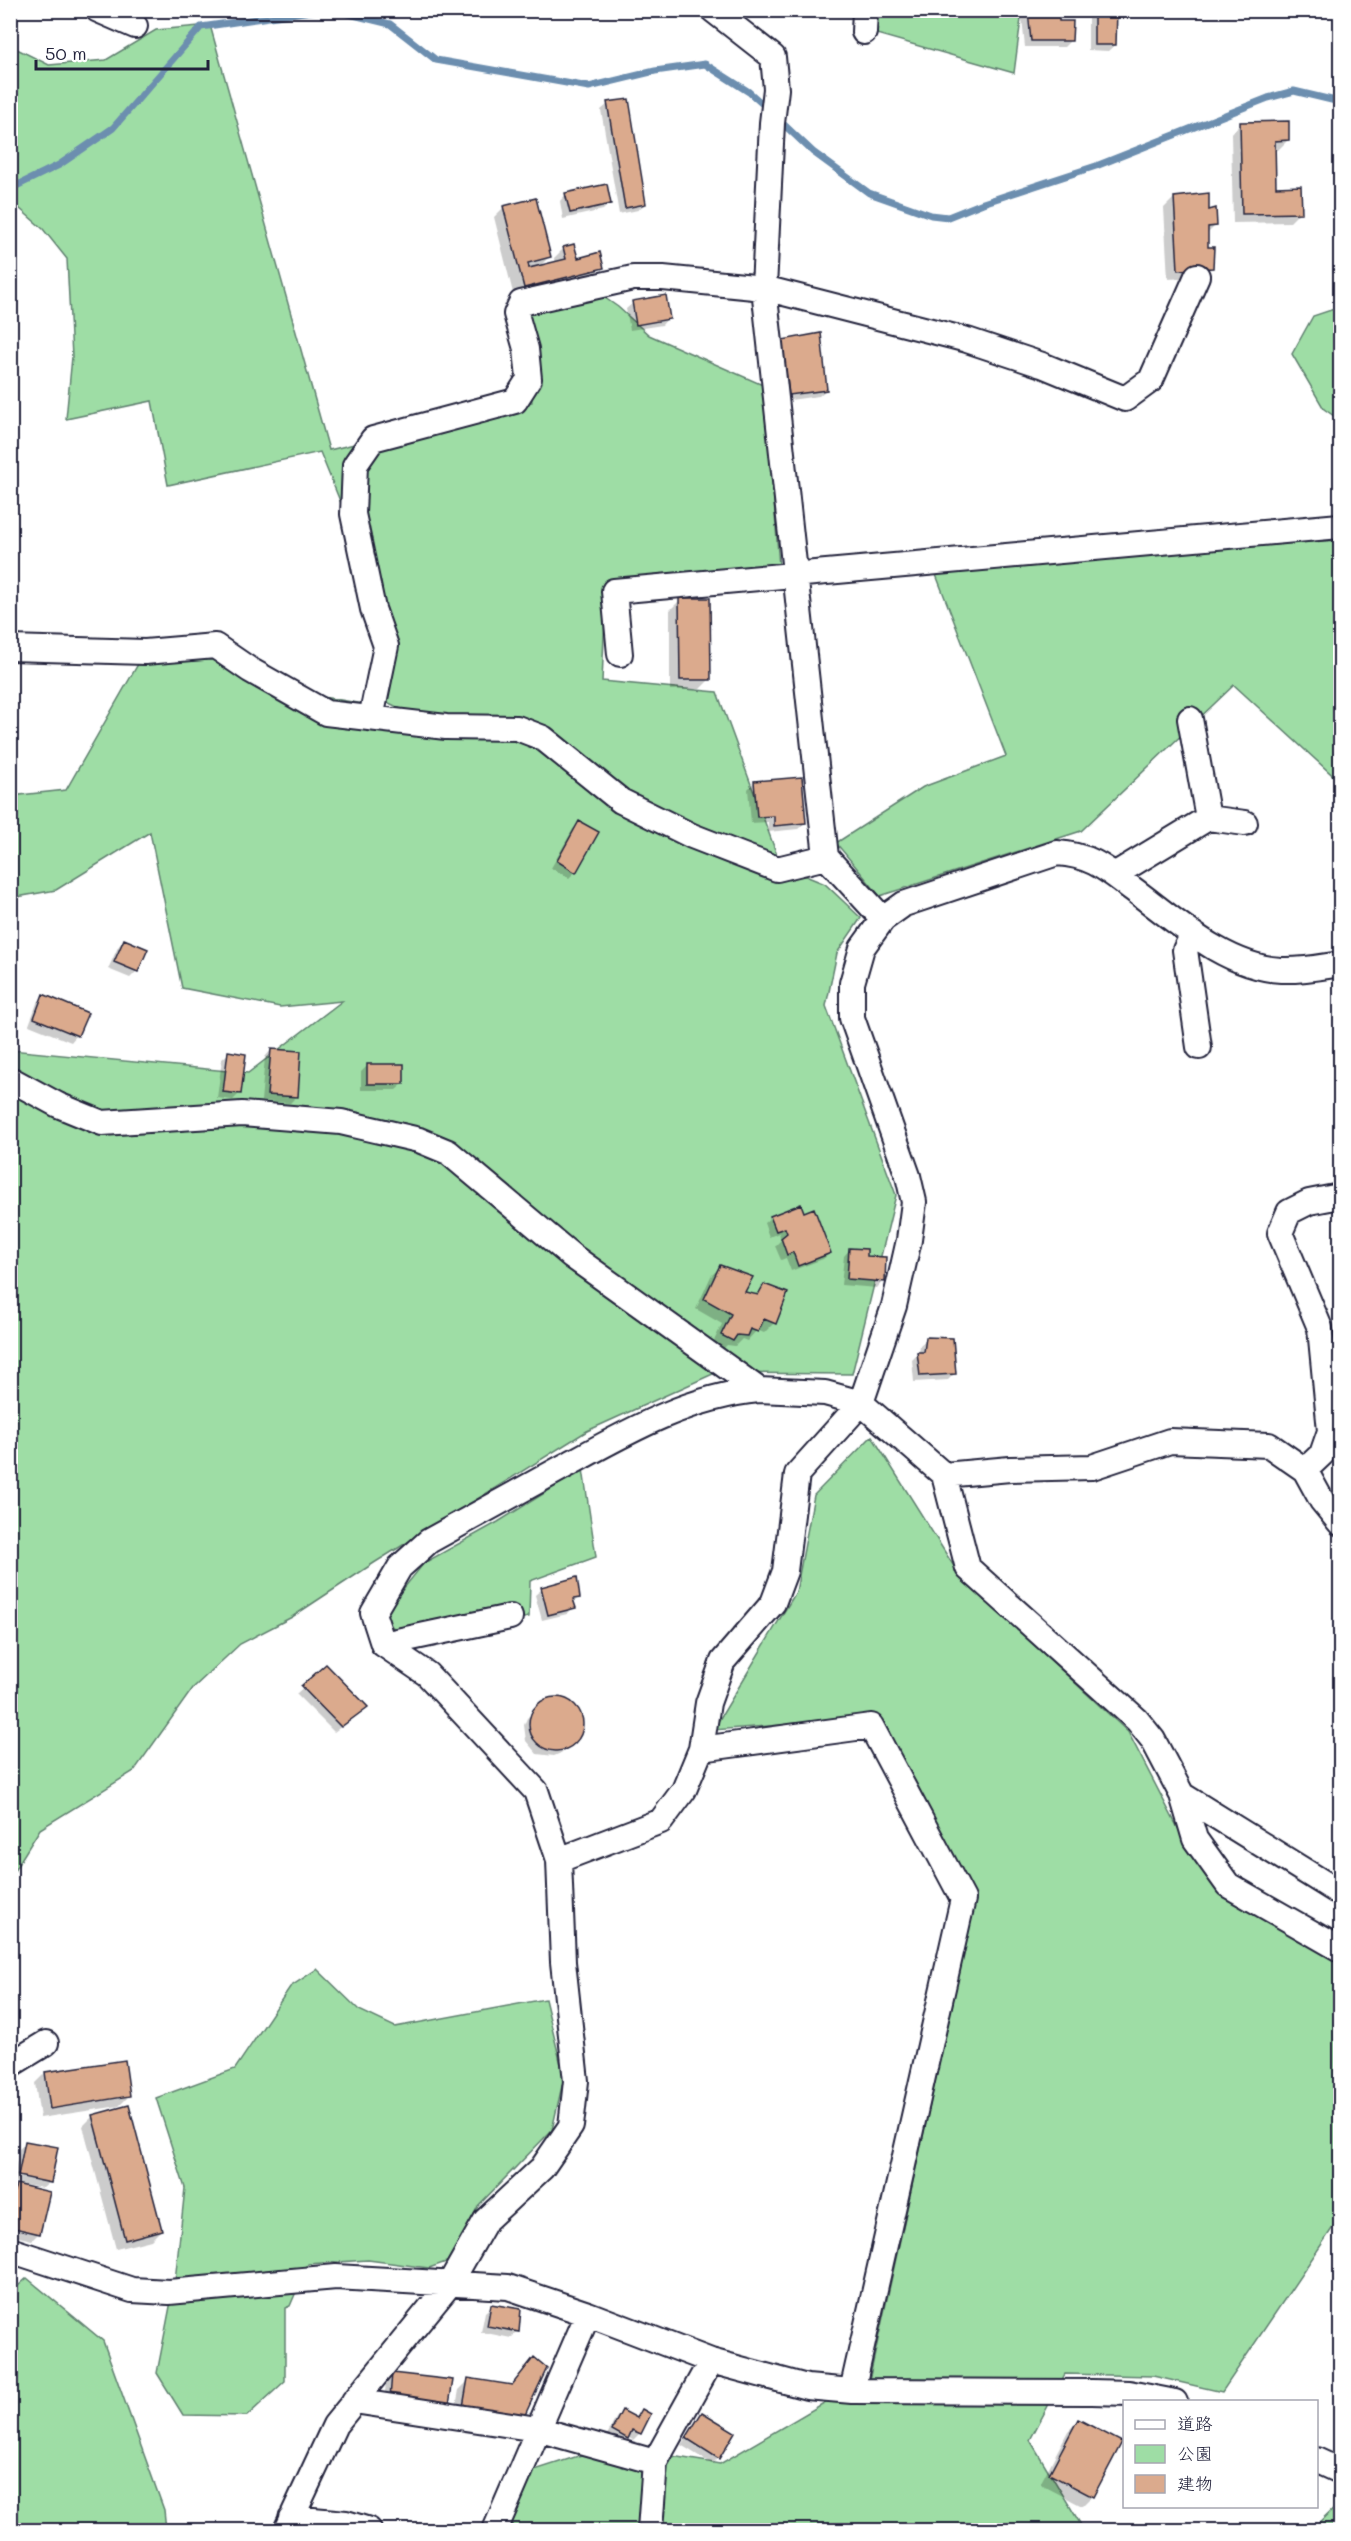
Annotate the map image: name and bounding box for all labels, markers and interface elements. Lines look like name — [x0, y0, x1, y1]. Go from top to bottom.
scale bar — [36, 33, 208, 71]
text: 50 m — [45, 41, 87, 65]
legend — [1123, 2400, 1318, 2508]
text: 道路 — [1177, 2411, 1213, 2435]
text: 公園 — [1177, 2441, 1213, 2465]
text: 建物 — [1177, 2471, 1213, 2495]

